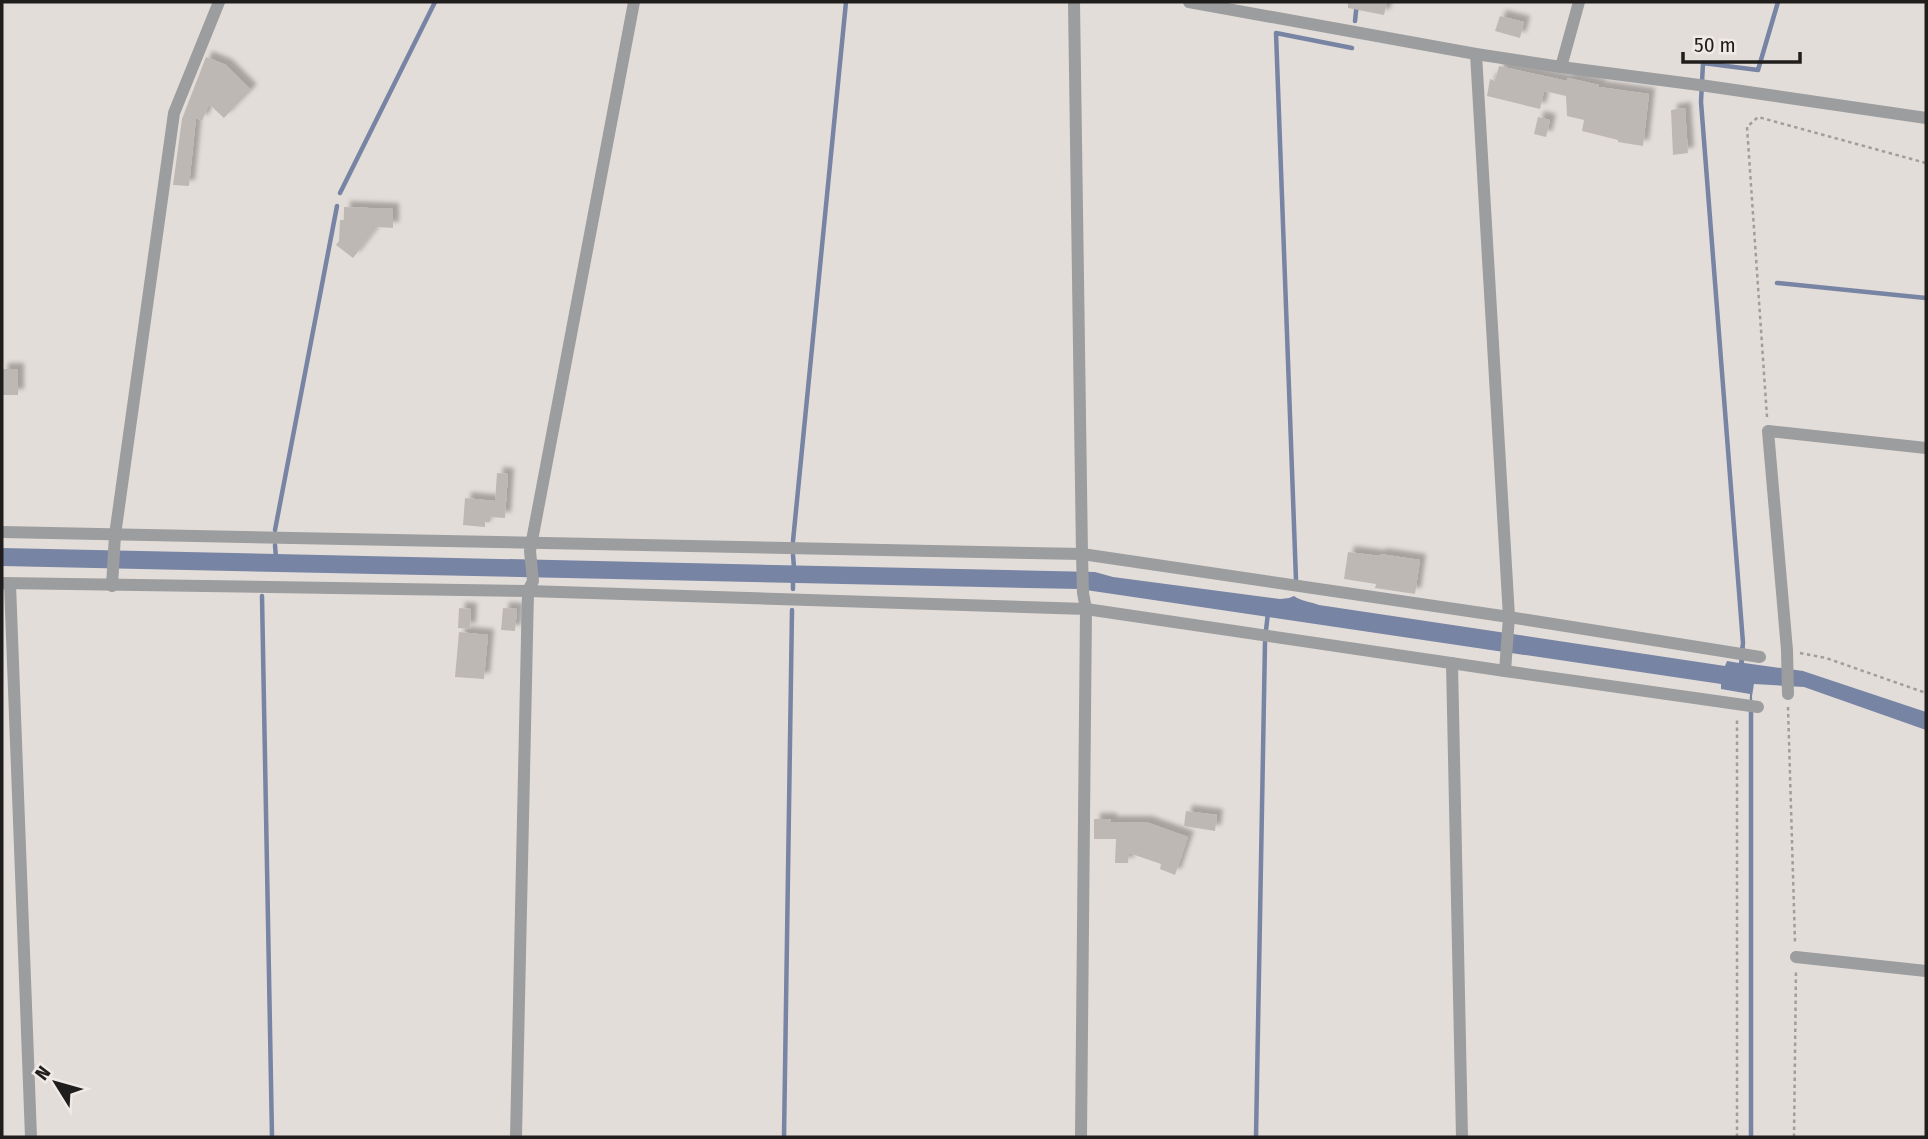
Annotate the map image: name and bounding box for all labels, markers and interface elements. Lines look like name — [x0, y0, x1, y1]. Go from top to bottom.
scale bar — [1683, 21, 1800, 65]
text: 50 m — [1694, 32, 1736, 58]
north arrow — [21, 1048, 91, 1118]
text: N — [30, 1062, 55, 1085]

